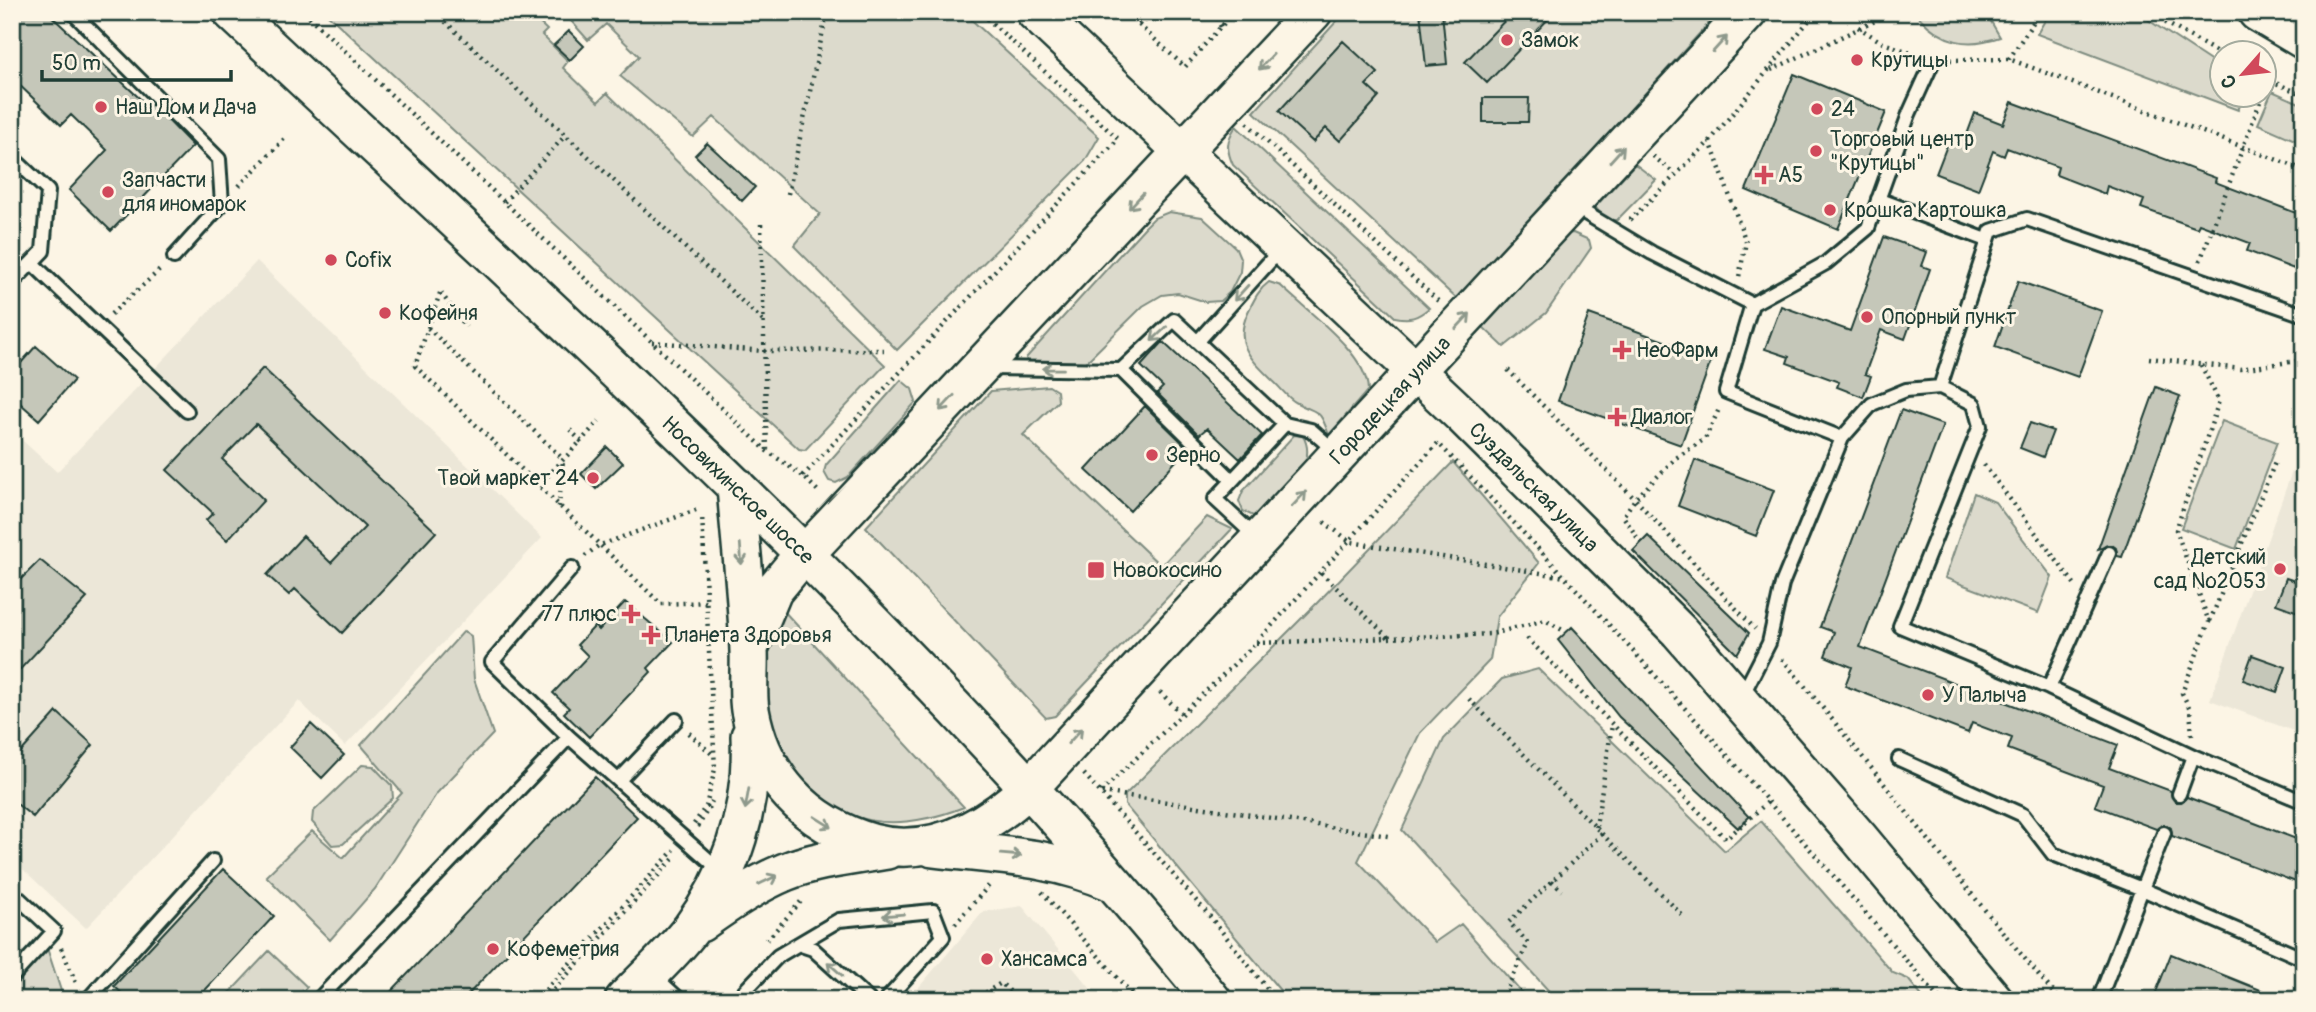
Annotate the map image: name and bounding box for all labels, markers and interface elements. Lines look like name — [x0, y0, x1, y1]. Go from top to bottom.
place label: Замок — [1521, 27, 1579, 54]
marker: Замок — [1499, 32, 1515, 48]
one-way arrow — [1712, 35, 1728, 53]
scale bar — [42, 38, 231, 82]
north arrow — [2208, 38, 2278, 108]
place label: Крутицы — [1871, 47, 1949, 74]
text: 50 m — [52, 50, 101, 77]
marker: Крутицы — [1849, 52, 1865, 68]
one-way arrow — [1258, 53, 1275, 70]
text: С — [2215, 70, 2242, 92]
place label: Наш Дом и Дача — [115, 94, 256, 121]
place label: 24 — [1831, 96, 1855, 123]
marker: Наш Дом и Дача — [93, 99, 109, 115]
marker: 24 — [1809, 101, 1825, 117]
place label: Торговый центр "Крутицы" — [1830, 126, 1974, 177]
marker: Торговый центр "Крутицы" — [1808, 143, 1824, 159]
one-way arrow — [1609, 145, 1625, 163]
place label: А5 — [1778, 162, 1803, 189]
place label: Запчасти для иномарок — [122, 167, 247, 218]
marker: А5 — [1756, 167, 1772, 183]
marker: Запчасти для иномарок — [100, 184, 116, 200]
one-way arrow — [1128, 192, 1144, 210]
place label: Крошка Картошка — [1844, 197, 2006, 224]
marker: Крошка Картошка — [1822, 202, 1838, 218]
place label: Cofix — [345, 247, 392, 274]
marker: Cofix — [323, 252, 339, 268]
one-way arrow — [1233, 284, 1249, 302]
place label: Кофейня — [399, 300, 478, 327]
place label: Опорный пункт — [1881, 304, 2017, 331]
marker: Кофейня — [377, 305, 393, 321]
marker: Опорный пункт — [1859, 309, 1875, 325]
one-way arrow — [1454, 313, 1471, 330]
one-way arrow — [1151, 326, 1168, 343]
street label: Городецкая улица — [1324, 330, 1457, 470]
place label: НеоФарм — [1636, 337, 1719, 364]
marker: НеоФарм — [1614, 342, 1630, 358]
one-way arrow — [1042, 362, 1065, 376]
one-way arrow — [939, 394, 956, 411]
place label: Диалог — [1630, 404, 1692, 431]
marker: Диалог — [1609, 409, 1625, 425]
street label: Носовихинское шоссе — [656, 410, 820, 571]
street label: Суздальская улица — [1463, 417, 1604, 558]
place label: Зерно — [1166, 442, 1221, 469]
marker: Зерно — [1144, 447, 1160, 463]
place label: Твой маркет 24 — [437, 465, 579, 492]
marker: Твой маркет 24 — [585, 470, 601, 486]
one-way arrow — [1290, 491, 1307, 508]
one-way arrow — [735, 542, 748, 565]
place label: Детский сад №2053 — [2154, 544, 2266, 595]
place label: Новокосино — [1112, 557, 1222, 584]
marker: Новокосино — [1086, 560, 1106, 580]
marker: Детский сад №2053 — [2272, 561, 2288, 577]
place label: 77 плюс — [541, 601, 617, 628]
marker: 77 плюс — [623, 606, 639, 622]
place label: Планета Здоровья — [665, 622, 832, 649]
marker: Планета Здоровья — [643, 627, 659, 643]
place label: У Палыча — [1942, 682, 2026, 709]
marker: У Палыча — [1920, 687, 1936, 703]
one-way arrow — [1067, 728, 1084, 745]
one-way arrow — [740, 787, 754, 810]
one-way arrow — [813, 815, 833, 829]
one-way arrow — [999, 849, 1022, 862]
one-way arrow — [757, 873, 778, 887]
one-way arrow — [882, 909, 904, 922]
place label: Кофеметрия — [507, 936, 619, 963]
marker: Кофеметрия — [485, 941, 501, 957]
place label: Хансамса — [1001, 946, 1087, 973]
marker: Хансамса — [979, 951, 995, 967]
one-way arrow — [826, 961, 844, 977]

